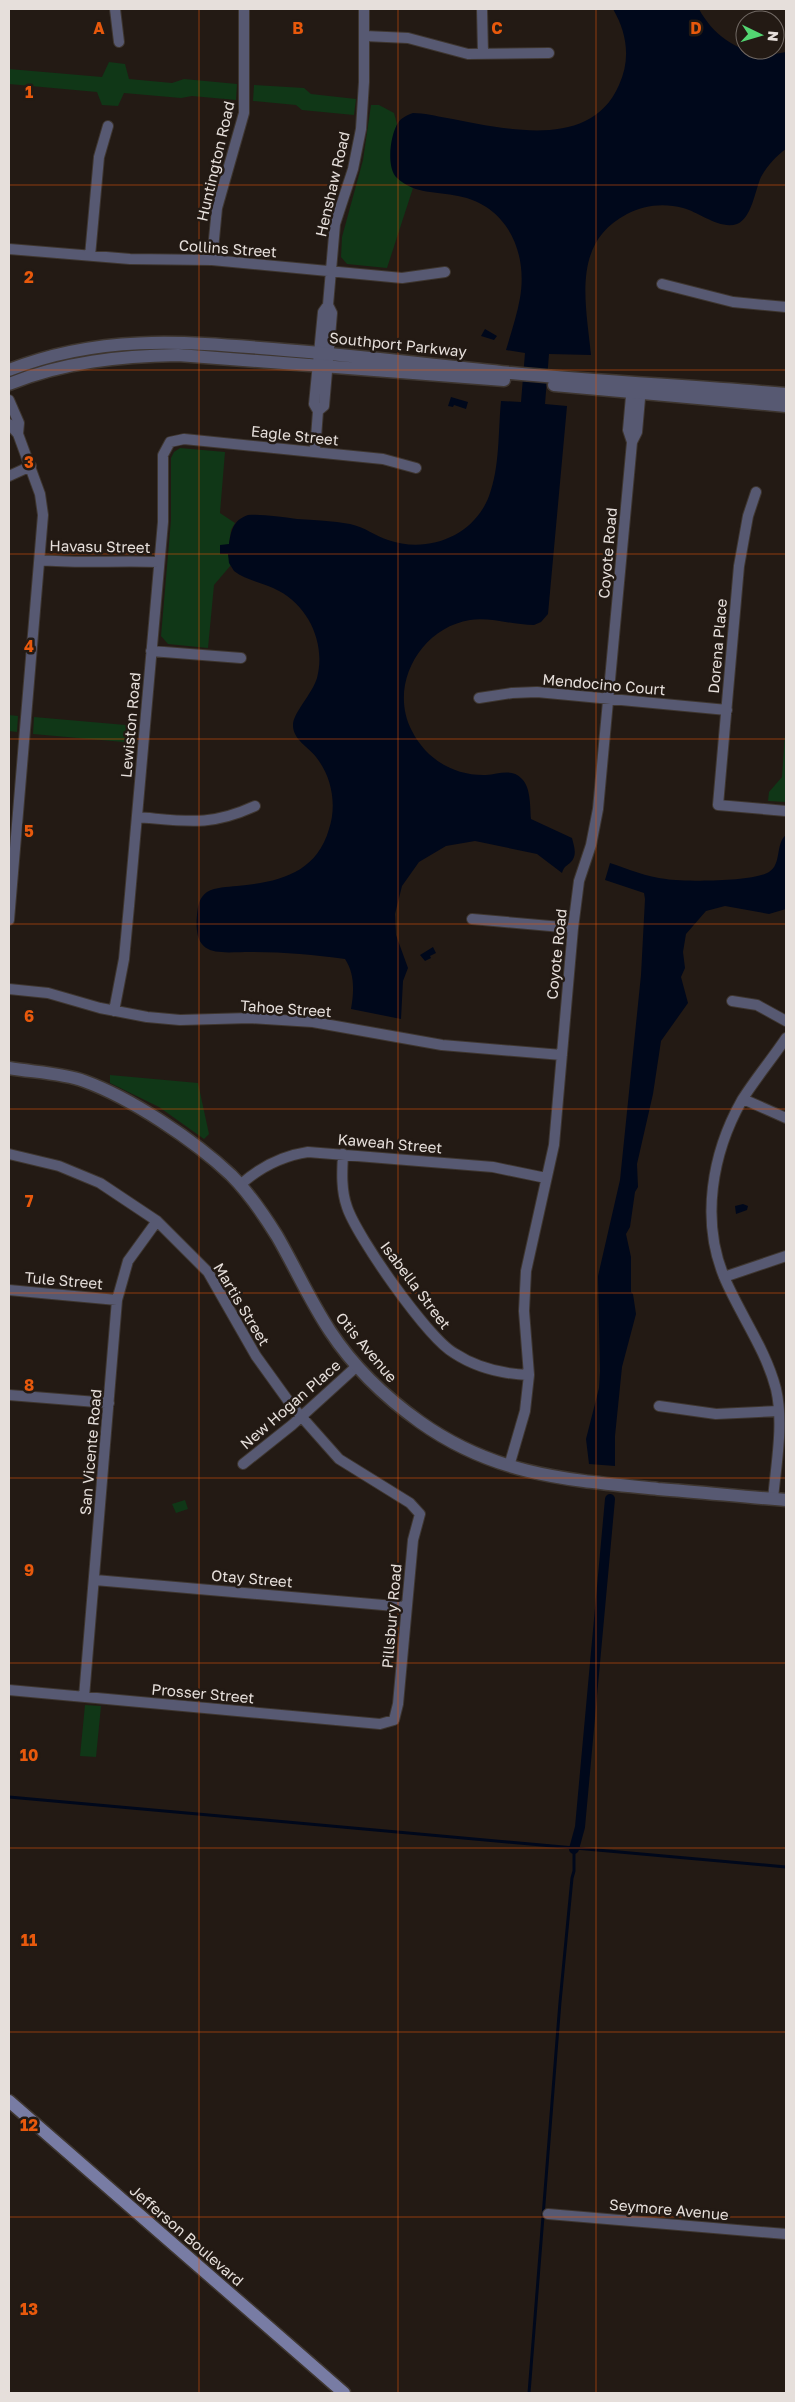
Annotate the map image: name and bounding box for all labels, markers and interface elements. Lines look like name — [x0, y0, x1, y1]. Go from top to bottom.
north arrow — [735, 10, 785, 60]
text: A — [93, 18, 105, 38]
text: B — [292, 18, 304, 38]
text: C — [491, 18, 503, 38]
text: D — [690, 18, 702, 38]
text: N — [765, 30, 782, 42]
text: 1 — [25, 82, 33, 102]
street label: Huntington Road — [192, 99, 238, 223]
street label: Henshaw Road — [311, 130, 353, 238]
street label: Collins Street — [178, 236, 278, 260]
text: 2 — [24, 267, 34, 287]
street label: Southport Parkway — [328, 328, 468, 360]
street label: Eagle Street — [250, 421, 340, 449]
text: 3 — [24, 452, 34, 472]
street label: Coyote Road — [594, 507, 620, 599]
street label: Havasu Street — [49, 536, 151, 556]
street label: Dorena Place — [704, 597, 730, 694]
text: 4 — [24, 636, 34, 656]
street label: Mendocino Court — [542, 670, 666, 698]
street label: Lewiston Road — [116, 672, 144, 778]
text: 5 — [24, 821, 34, 841]
street label: Coyote Road — [542, 908, 570, 1000]
street label: Tahoe Street — [240, 996, 332, 1020]
text: 6 — [24, 1006, 34, 1026]
street label: Kaweah Street — [337, 1129, 443, 1157]
text: 7 — [25, 1191, 34, 1211]
street label: Isabella Street — [377, 1238, 455, 1332]
street label: Martis Street — [210, 1259, 274, 1349]
street label: Tule Street — [24, 1268, 104, 1292]
street label: Otis Avenue — [333, 1308, 402, 1386]
street label: New Hogan Place — [236, 1355, 344, 1452]
text: 8 — [24, 1375, 34, 1395]
street label: San Vicente Road — [76, 1388, 104, 1516]
text: 9 — [24, 1560, 34, 1580]
street label: Pillsbury Road — [377, 1563, 405, 1669]
street label: Otay Street — [210, 1565, 294, 1591]
street label: Prosser Street — [151, 1680, 255, 1706]
text: 10 — [20, 1745, 38, 1765]
text: 11 — [21, 1930, 37, 1950]
text: 12 — [20, 2115, 38, 2135]
street label: Jefferson Boulevard — [126, 2181, 248, 2289]
street label: Seymore Avenue — [609, 2195, 730, 2223]
text: 13 — [20, 2299, 38, 2319]

